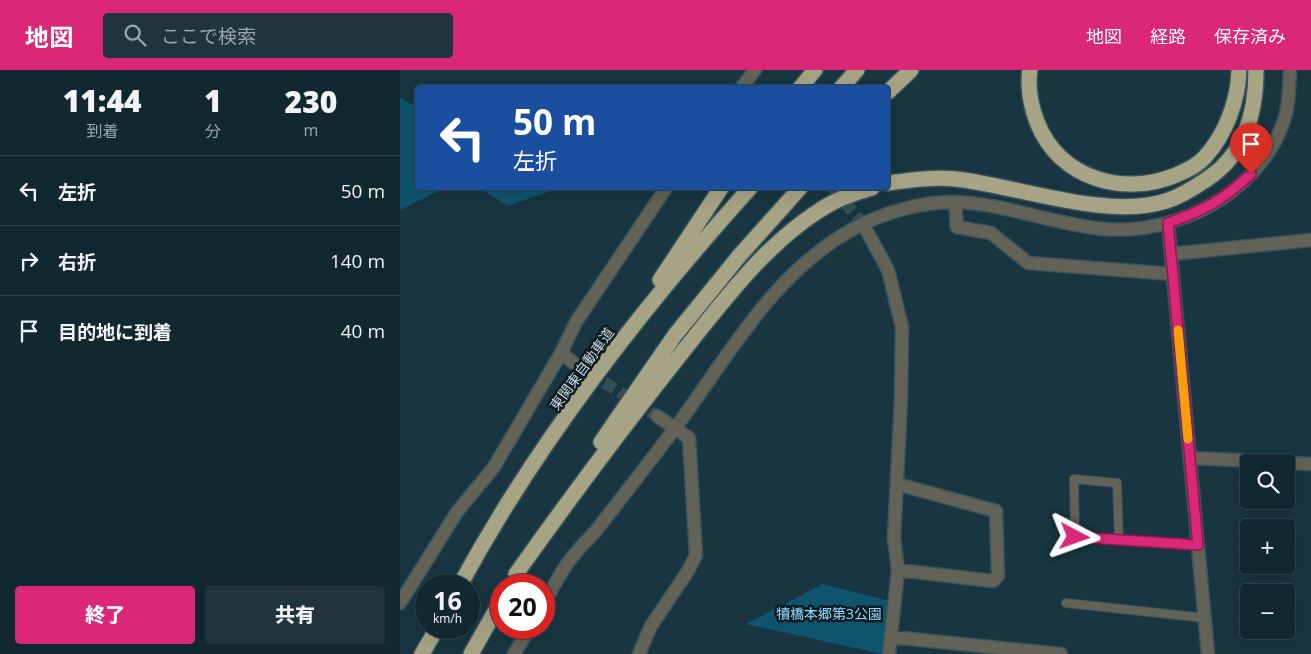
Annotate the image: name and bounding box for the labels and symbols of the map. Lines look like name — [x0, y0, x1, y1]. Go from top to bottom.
pin — [1230, 123, 1272, 174]
street label: 東関東自動車道 — [545, 323, 618, 414]
position arrow — [1048, 510, 1100, 562]
speed limit sign: 20 — [490, 574, 555, 639]
park label: 犢橋本郷第3公園 — [776, 604, 882, 623]

